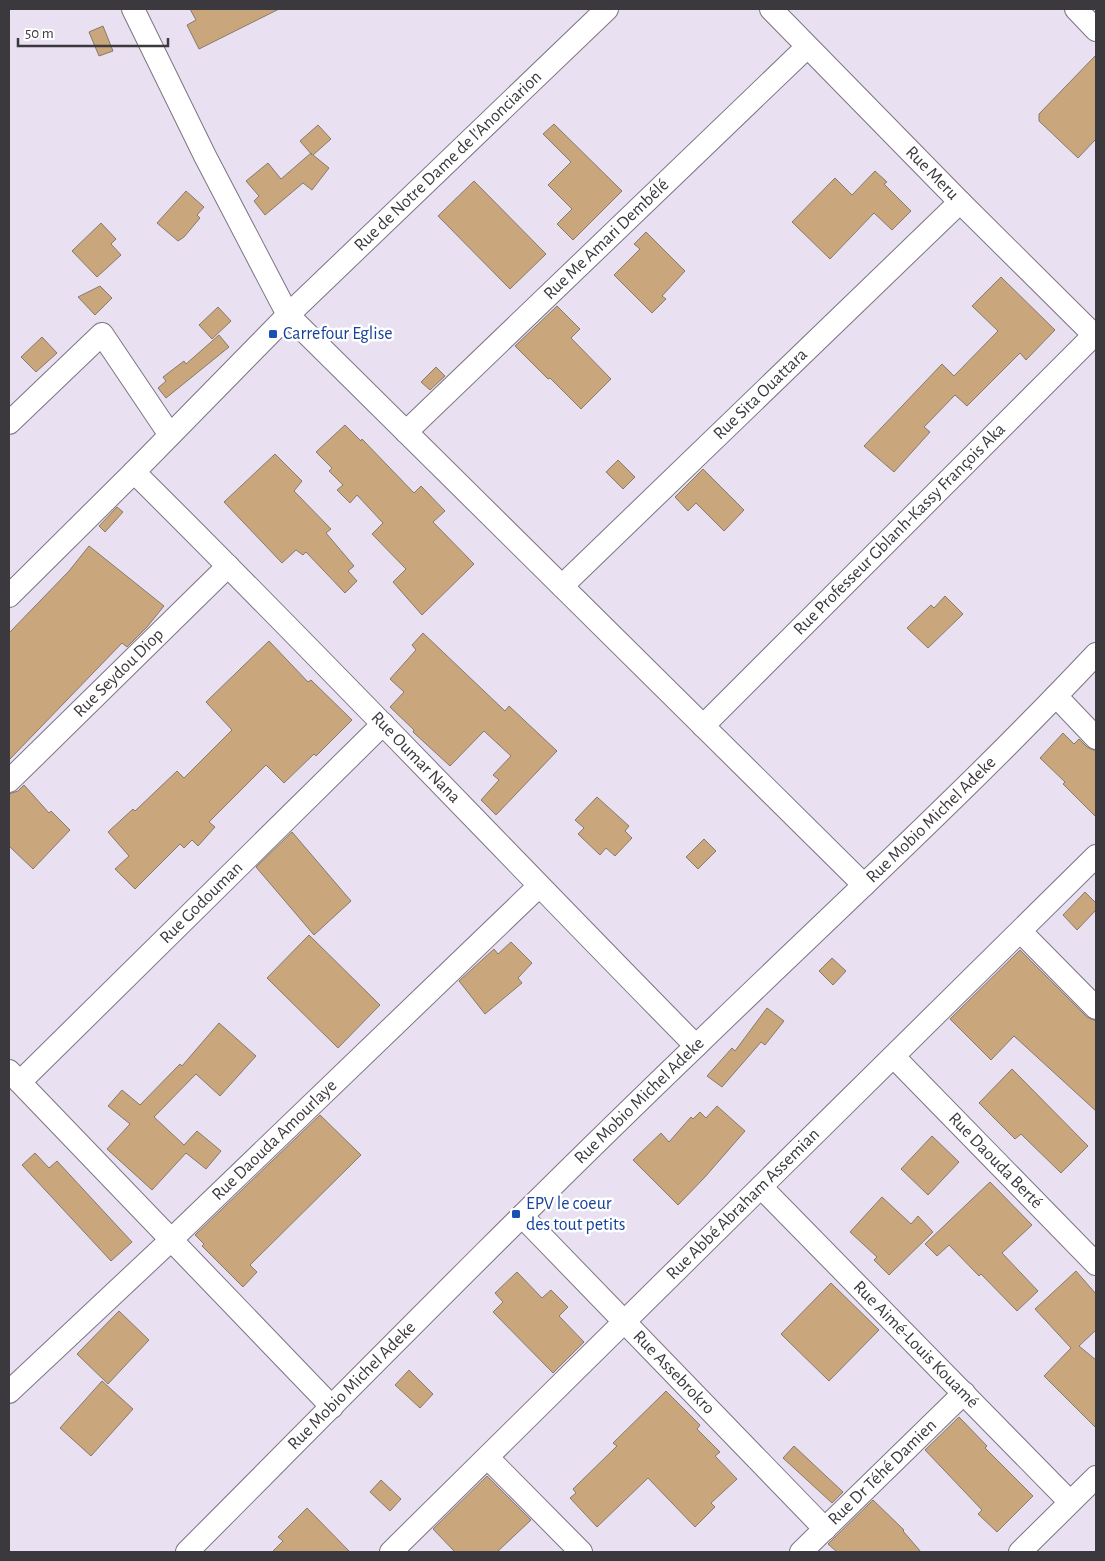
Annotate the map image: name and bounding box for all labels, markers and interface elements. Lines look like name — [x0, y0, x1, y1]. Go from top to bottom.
scale bar — [18, 15, 168, 47]
text: 50 m — [25, 26, 54, 41]
street label: Rue de Notre Dame de l'Anonciarion — [351, 68, 545, 255]
street label: Rue Meru — [902, 143, 962, 204]
street label: Rue Me Amari Dembélé — [540, 176, 673, 303]
place label: Carrefour Eglise — [283, 325, 393, 343]
marker: Carrefour Eglise — [267, 328, 279, 340]
street label: Rue Sita Ouattara — [710, 345, 811, 443]
street label: Rue Professeur Gblanh-Kassy François Aka — [790, 420, 1009, 639]
street label: Rue Seydou Diop — [70, 625, 167, 721]
street label: Rue Oumar Nana — [367, 708, 464, 807]
street label: Rue Mobio Michel Adeke — [863, 753, 999, 887]
street label: Rue Godouman — [157, 858, 246, 947]
street label: Rue Mobio Michel Adeke — [571, 1034, 708, 1167]
street label: Rue Daouda Amourlaye — [209, 1076, 340, 1204]
street label: Rue Daouda Berté — [945, 1109, 1046, 1212]
street label: Rue Abbé Abraham Assemian — [663, 1125, 823, 1283]
place label: EPV le coeur des tout petits — [526, 1195, 625, 1234]
marker: EPV le coeur des tout petits — [510, 1208, 522, 1220]
street label: Rue Aimé-Louis Kouamé — [850, 1278, 982, 1412]
street label: Rue Mobio Michel Adeke — [285, 1318, 419, 1454]
street label: Rue Assebrokro — [629, 1327, 718, 1418]
street label: Rue Dr Téhé Damien — [825, 1416, 940, 1529]

